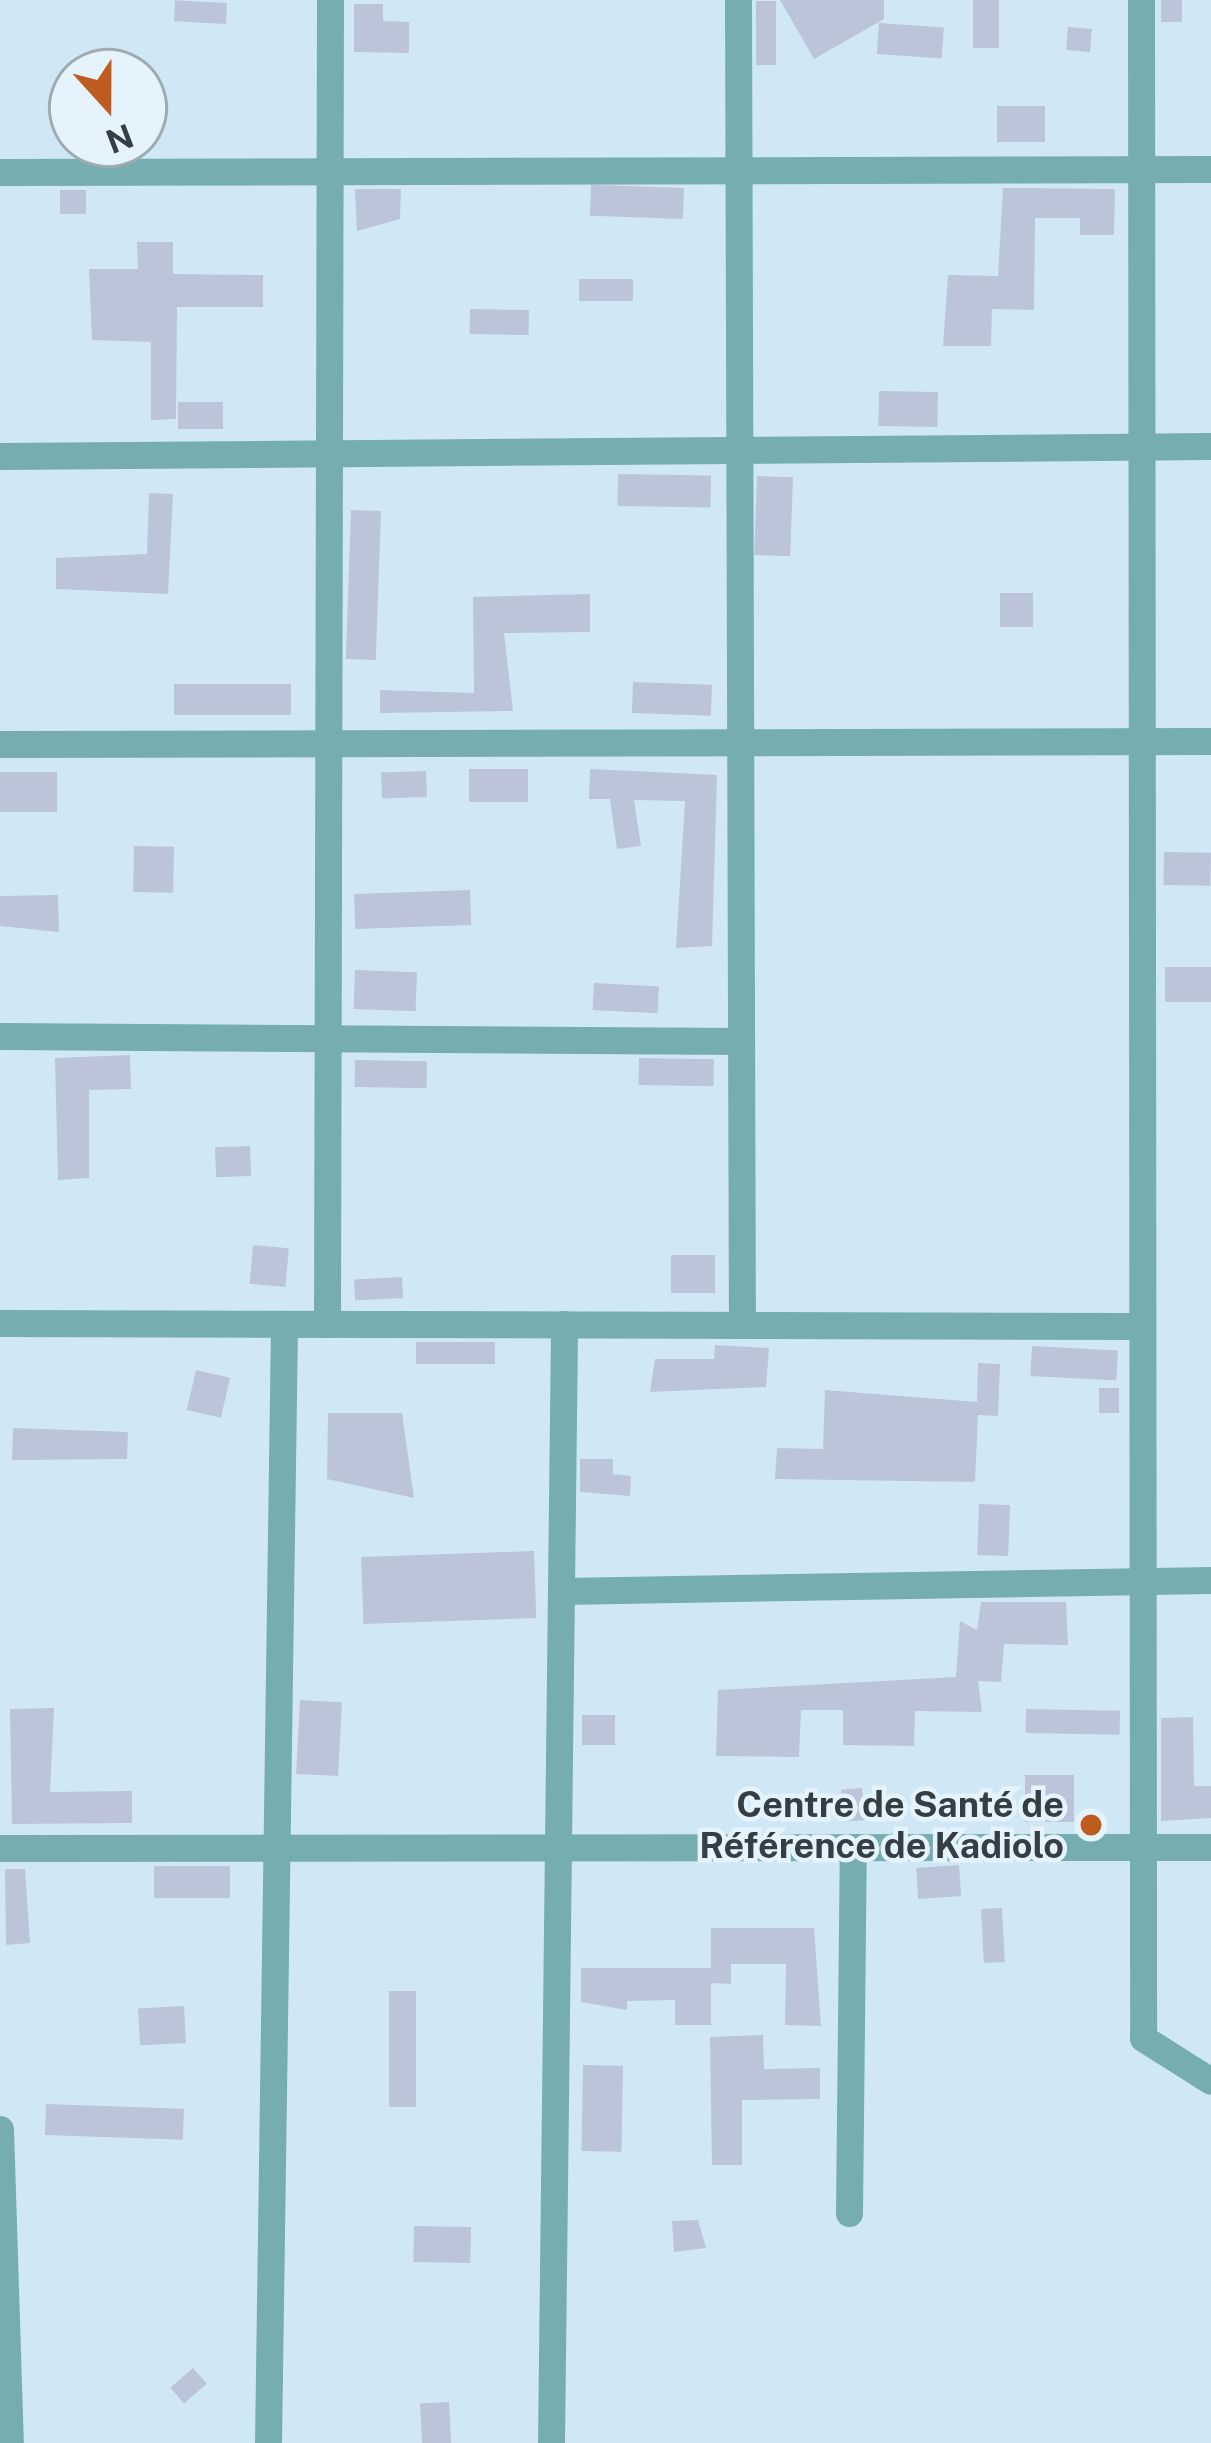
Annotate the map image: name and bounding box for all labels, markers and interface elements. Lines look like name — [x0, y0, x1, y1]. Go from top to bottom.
north arrow — [48, 48, 168, 168]
text: N — [101, 116, 139, 161]
place label: Centre de Santé de Référence de Kadiolo — [699, 1782, 1064, 1867]
marker: Centre de Santé de Référence de Kadiolo — [1075, 1809, 1107, 1841]

